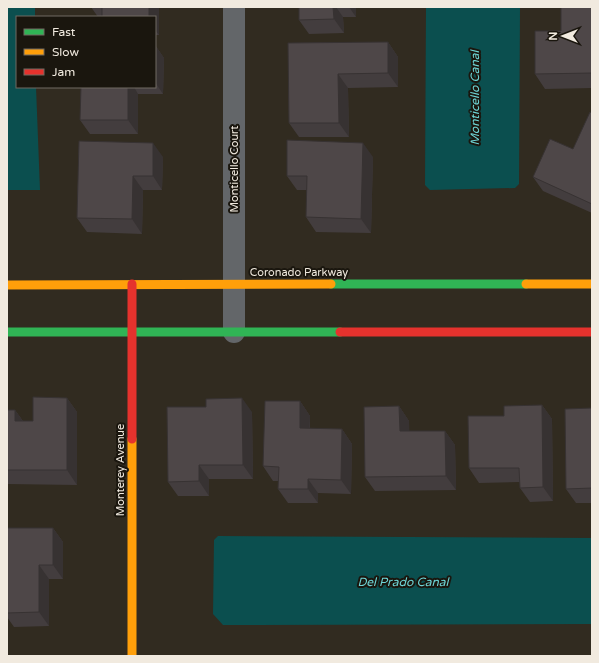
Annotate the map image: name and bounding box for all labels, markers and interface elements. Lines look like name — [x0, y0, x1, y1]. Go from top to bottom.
legend — [16, 16, 156, 88]
north arrow — [543, 16, 583, 56]
text: Fast — [52, 25, 76, 39]
text: N — [547, 32, 560, 40]
text: Slow — [52, 45, 79, 59]
water label: Monticello Canal — [468, 48, 482, 146]
text: Jam — [52, 65, 75, 79]
street label: Monticello Court — [228, 125, 241, 213]
street label: Coronado Parkway — [250, 266, 348, 279]
street label: Monterey Avenue — [114, 424, 127, 516]
water label: Del Prado Canal — [357, 575, 451, 589]

